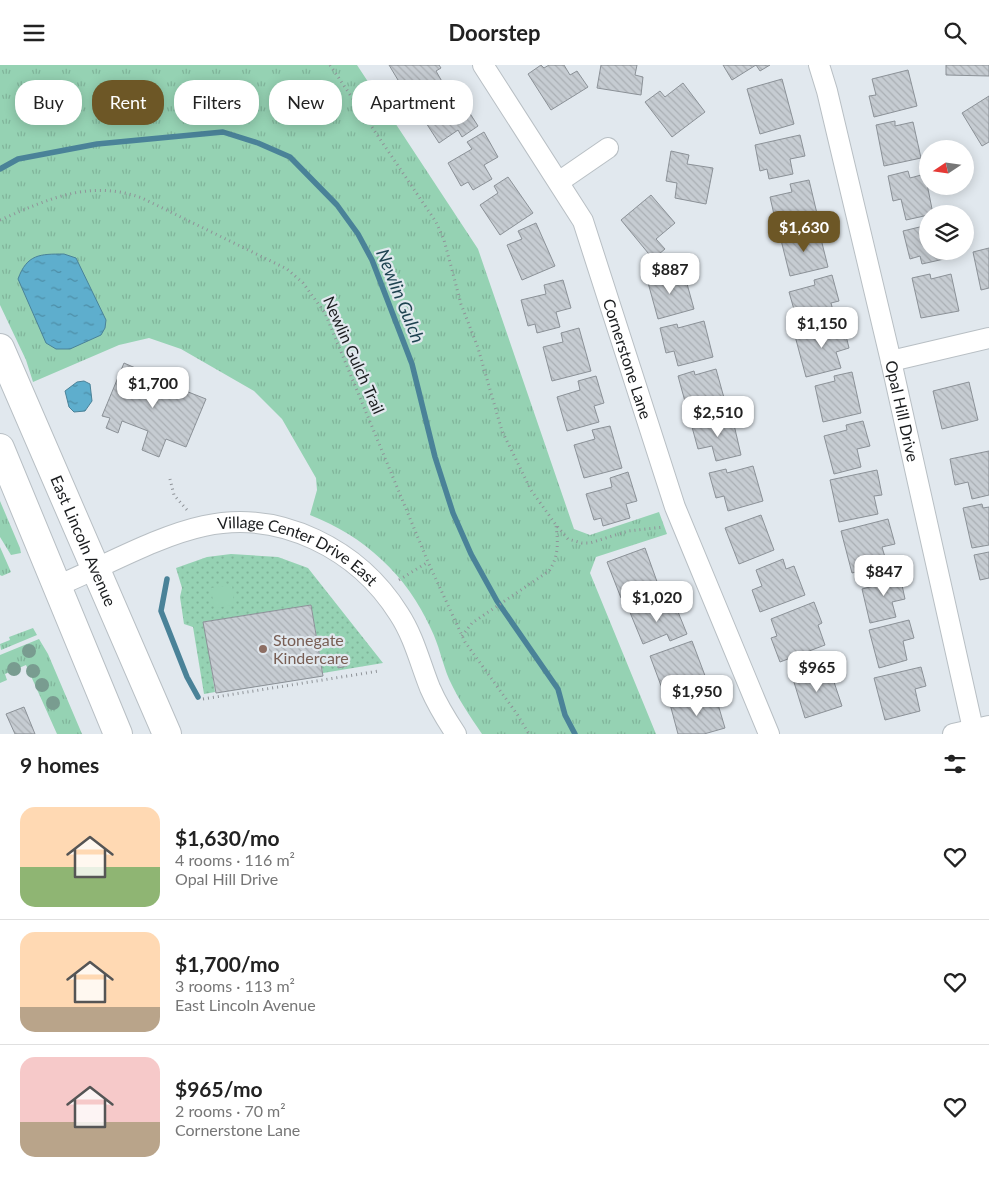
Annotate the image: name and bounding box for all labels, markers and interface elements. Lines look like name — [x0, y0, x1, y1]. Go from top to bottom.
icon: menu — [20, 19, 48, 47]
text: Doorstep — [448, 19, 541, 46]
icon: search — [941, 19, 969, 47]
chip: Buy — [15, 80, 82, 125]
chip: Rent — [92, 80, 164, 125]
chip: Filters — [174, 80, 259, 125]
chip: New — [269, 80, 342, 125]
chip: Apartment — [352, 80, 473, 125]
north arrow — [919, 140, 974, 195]
map controls — [919, 140, 974, 260]
button: layers — [919, 205, 974, 260]
pin: $1,630 — [763, 211, 845, 253]
text: $1,630 — [779, 217, 829, 236]
water label: Newlin Gulch — [372, 245, 430, 346]
pin: $887 — [640, 253, 700, 295]
text: $887 — [651, 259, 689, 278]
street label: Newlin Gulch Trail — [320, 293, 389, 417]
street label: Cornerstone Lane — [600, 296, 656, 421]
pin: $1,150 — [781, 307, 863, 349]
text: $1,150 — [797, 313, 847, 332]
street label: Opal Hill Drive — [882, 359, 923, 463]
pin: $1,700 — [112, 367, 194, 409]
text: $1,700 — [128, 373, 178, 392]
pin: $2,510 — [677, 395, 759, 438]
text: $2,510 — [693, 402, 743, 421]
street label: East Lincoln Avenue — [47, 472, 121, 609]
street label: Village Center Drive East — [216, 512, 382, 589]
pin: $847 — [854, 555, 914, 597]
text: $847 — [865, 561, 903, 580]
pin: $1,020 — [616, 581, 698, 623]
text: $1,020 — [632, 587, 682, 606]
place label: Stonegate Kindercare — [273, 630, 349, 667]
marker: Stonegate Kindercare — [257, 643, 269, 655]
pin: $965 — [787, 651, 847, 693]
text: $965 — [798, 657, 836, 676]
pin: $1,950 — [656, 675, 738, 717]
text: $1,950 — [672, 681, 722, 700]
icon: filters — [941, 750, 969, 778]
text: 9 homes — [20, 752, 99, 777]
text: $1,630/mo — [175, 825, 280, 850]
icon: home — [60, 827, 120, 887]
icon: heart — [941, 843, 969, 871]
text: 4 rooms · 116 m² — [175, 850, 295, 869]
text: Opal Hill Drive — [175, 869, 278, 888]
text: $1,700/mo — [175, 951, 280, 976]
icon: home — [60, 952, 120, 1012]
icon: heart — [941, 968, 969, 996]
text: 3 rooms · 113 m² — [175, 976, 295, 995]
text: East Lincoln Avenue — [175, 995, 316, 1014]
text: $965/mo — [175, 1076, 263, 1101]
icon: home — [60, 1077, 120, 1137]
icon: heart — [941, 1093, 969, 1121]
text: 2 rooms · 70 m² — [175, 1101, 286, 1120]
text: Cornerstone Lane — [175, 1120, 300, 1139]

